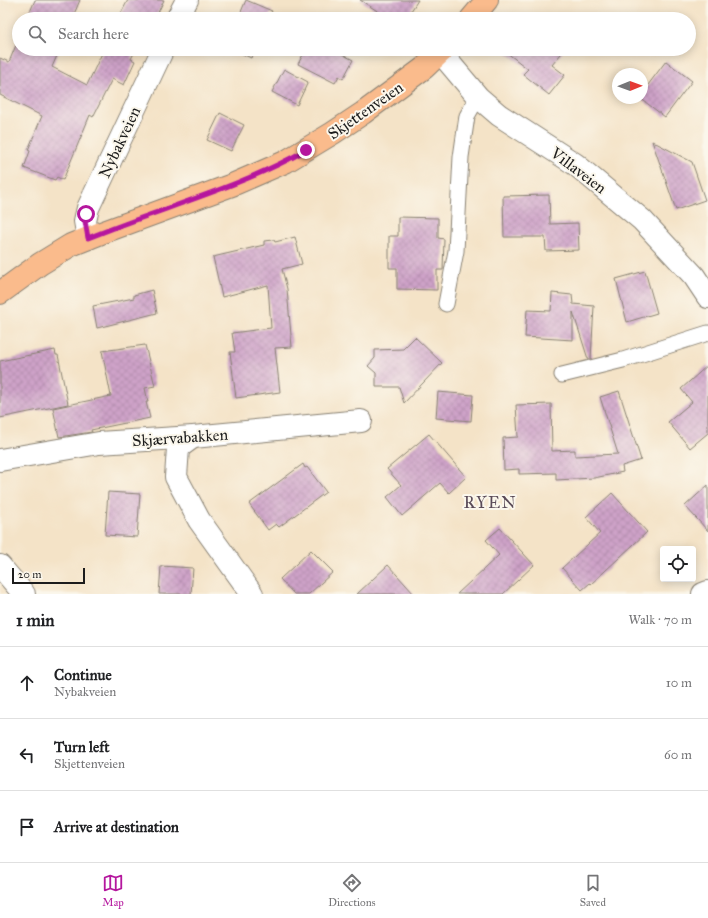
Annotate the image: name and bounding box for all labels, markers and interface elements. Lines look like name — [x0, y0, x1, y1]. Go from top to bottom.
search box — [12, 12, 696, 56]
icon: search — [26, 23, 48, 45]
text: Search here — [58, 25, 129, 43]
north arrow — [612, 68, 648, 104]
street label: Skjettenveien — [324, 77, 407, 143]
street label: Nybakveien — [95, 103, 144, 181]
route end — [297, 141, 315, 159]
street label: Villaveien — [546, 143, 610, 198]
route start — [77, 205, 95, 223]
street label: Skjærvabakken — [131, 425, 229, 450]
district label: RYEN — [463, 492, 517, 513]
map controls — [660, 546, 696, 582]
button: locate — [660, 546, 696, 582]
scale bar — [12, 566, 85, 585]
text: 20 m — [18, 568, 41, 581]
text: 1 min — [16, 610, 55, 631]
text: Walk · 70 m — [629, 612, 692, 628]
text: Continue — [54, 666, 112, 684]
icon: ahead — [16, 672, 38, 694]
text: 10 m — [666, 675, 692, 691]
text: Nybakveien — [54, 684, 116, 700]
text: Turn left — [54, 738, 110, 756]
icon: left — [16, 744, 38, 766]
text: 60 m — [664, 747, 692, 763]
text: Skjettenveien — [54, 756, 125, 772]
icon: arrive — [16, 816, 38, 838]
text: Arrive at destination — [54, 818, 179, 836]
tab: Map — [102, 872, 124, 909]
tab: Directions — [328, 872, 376, 909]
tab: Saved — [580, 872, 606, 909]

